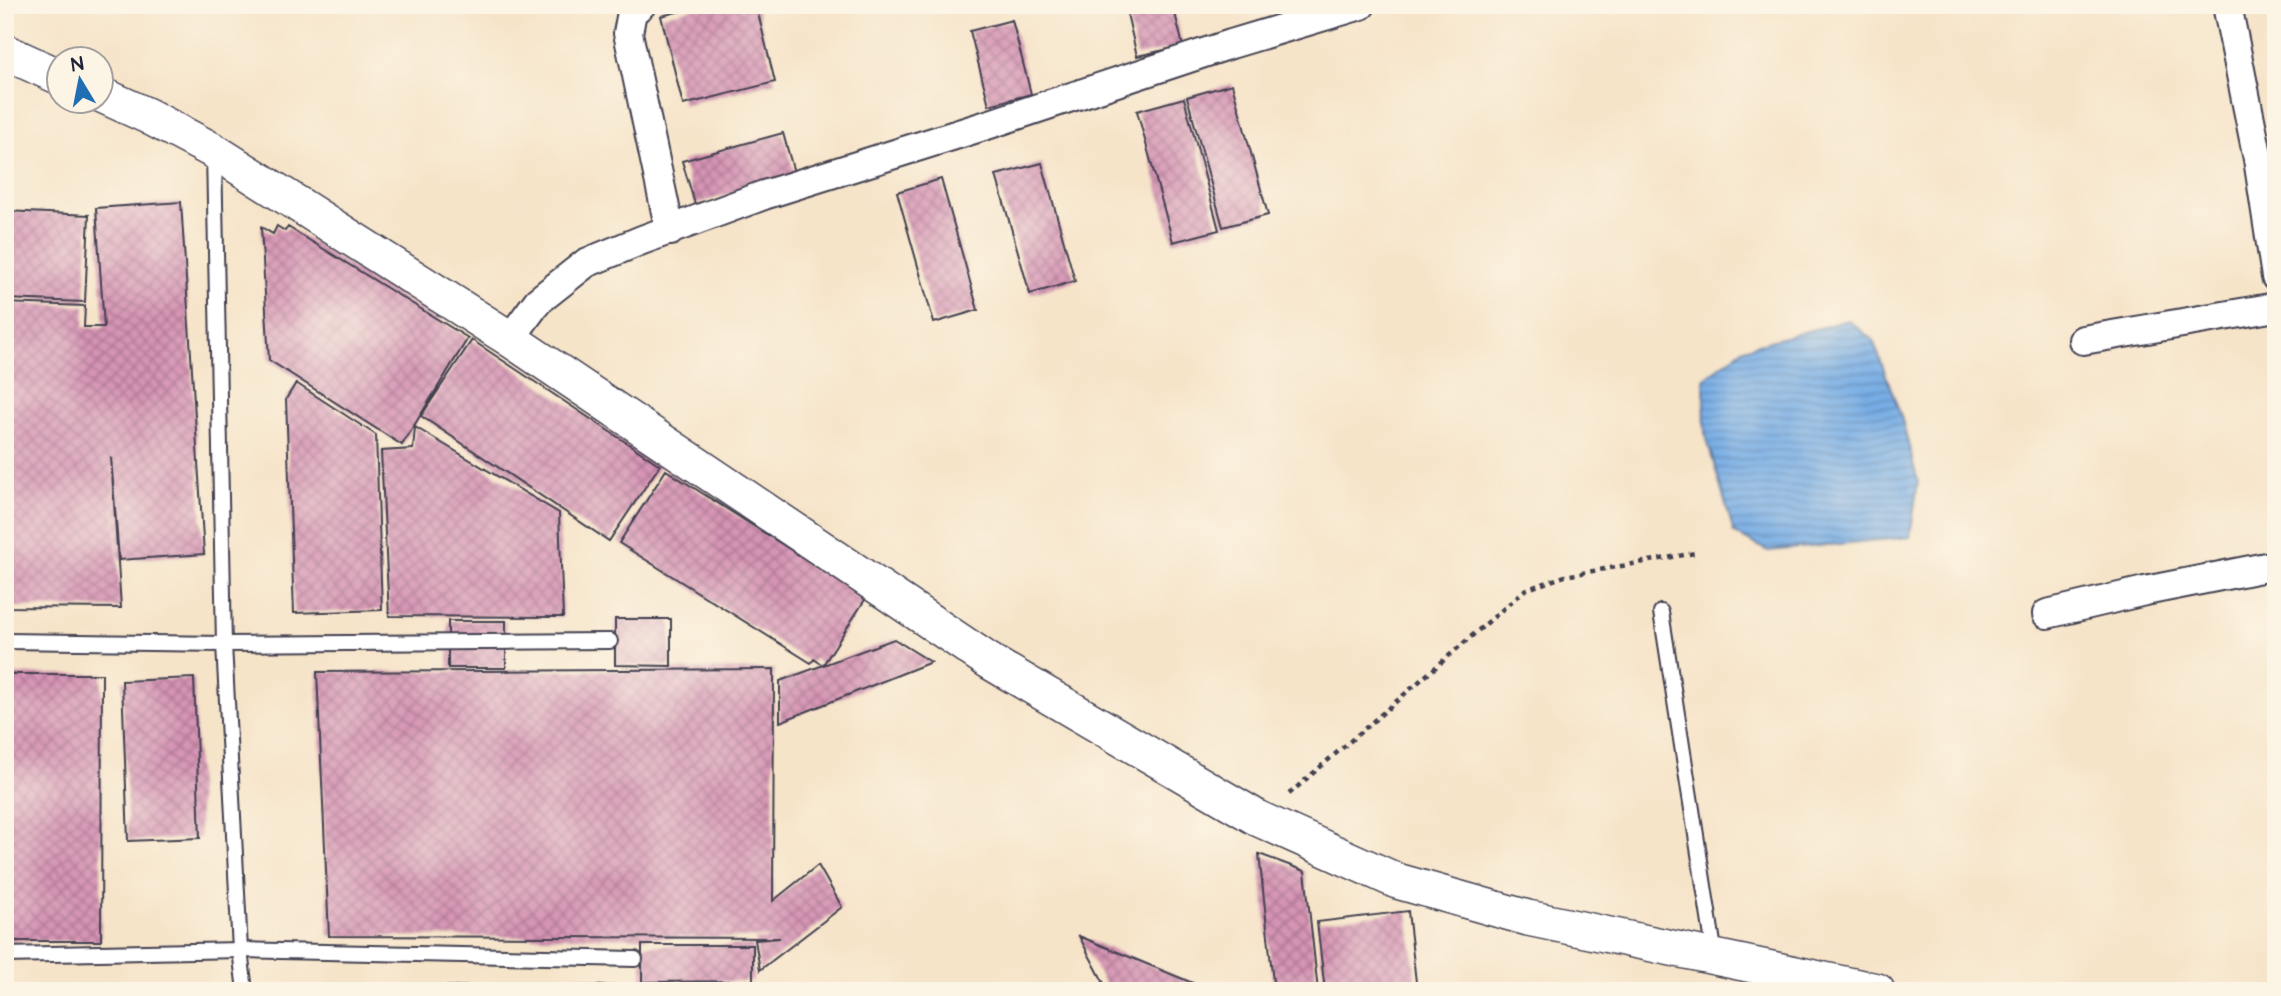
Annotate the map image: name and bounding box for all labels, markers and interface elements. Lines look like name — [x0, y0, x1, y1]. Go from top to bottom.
north arrow — [46, 46, 116, 116]
text: N — [69, 50, 86, 79]

